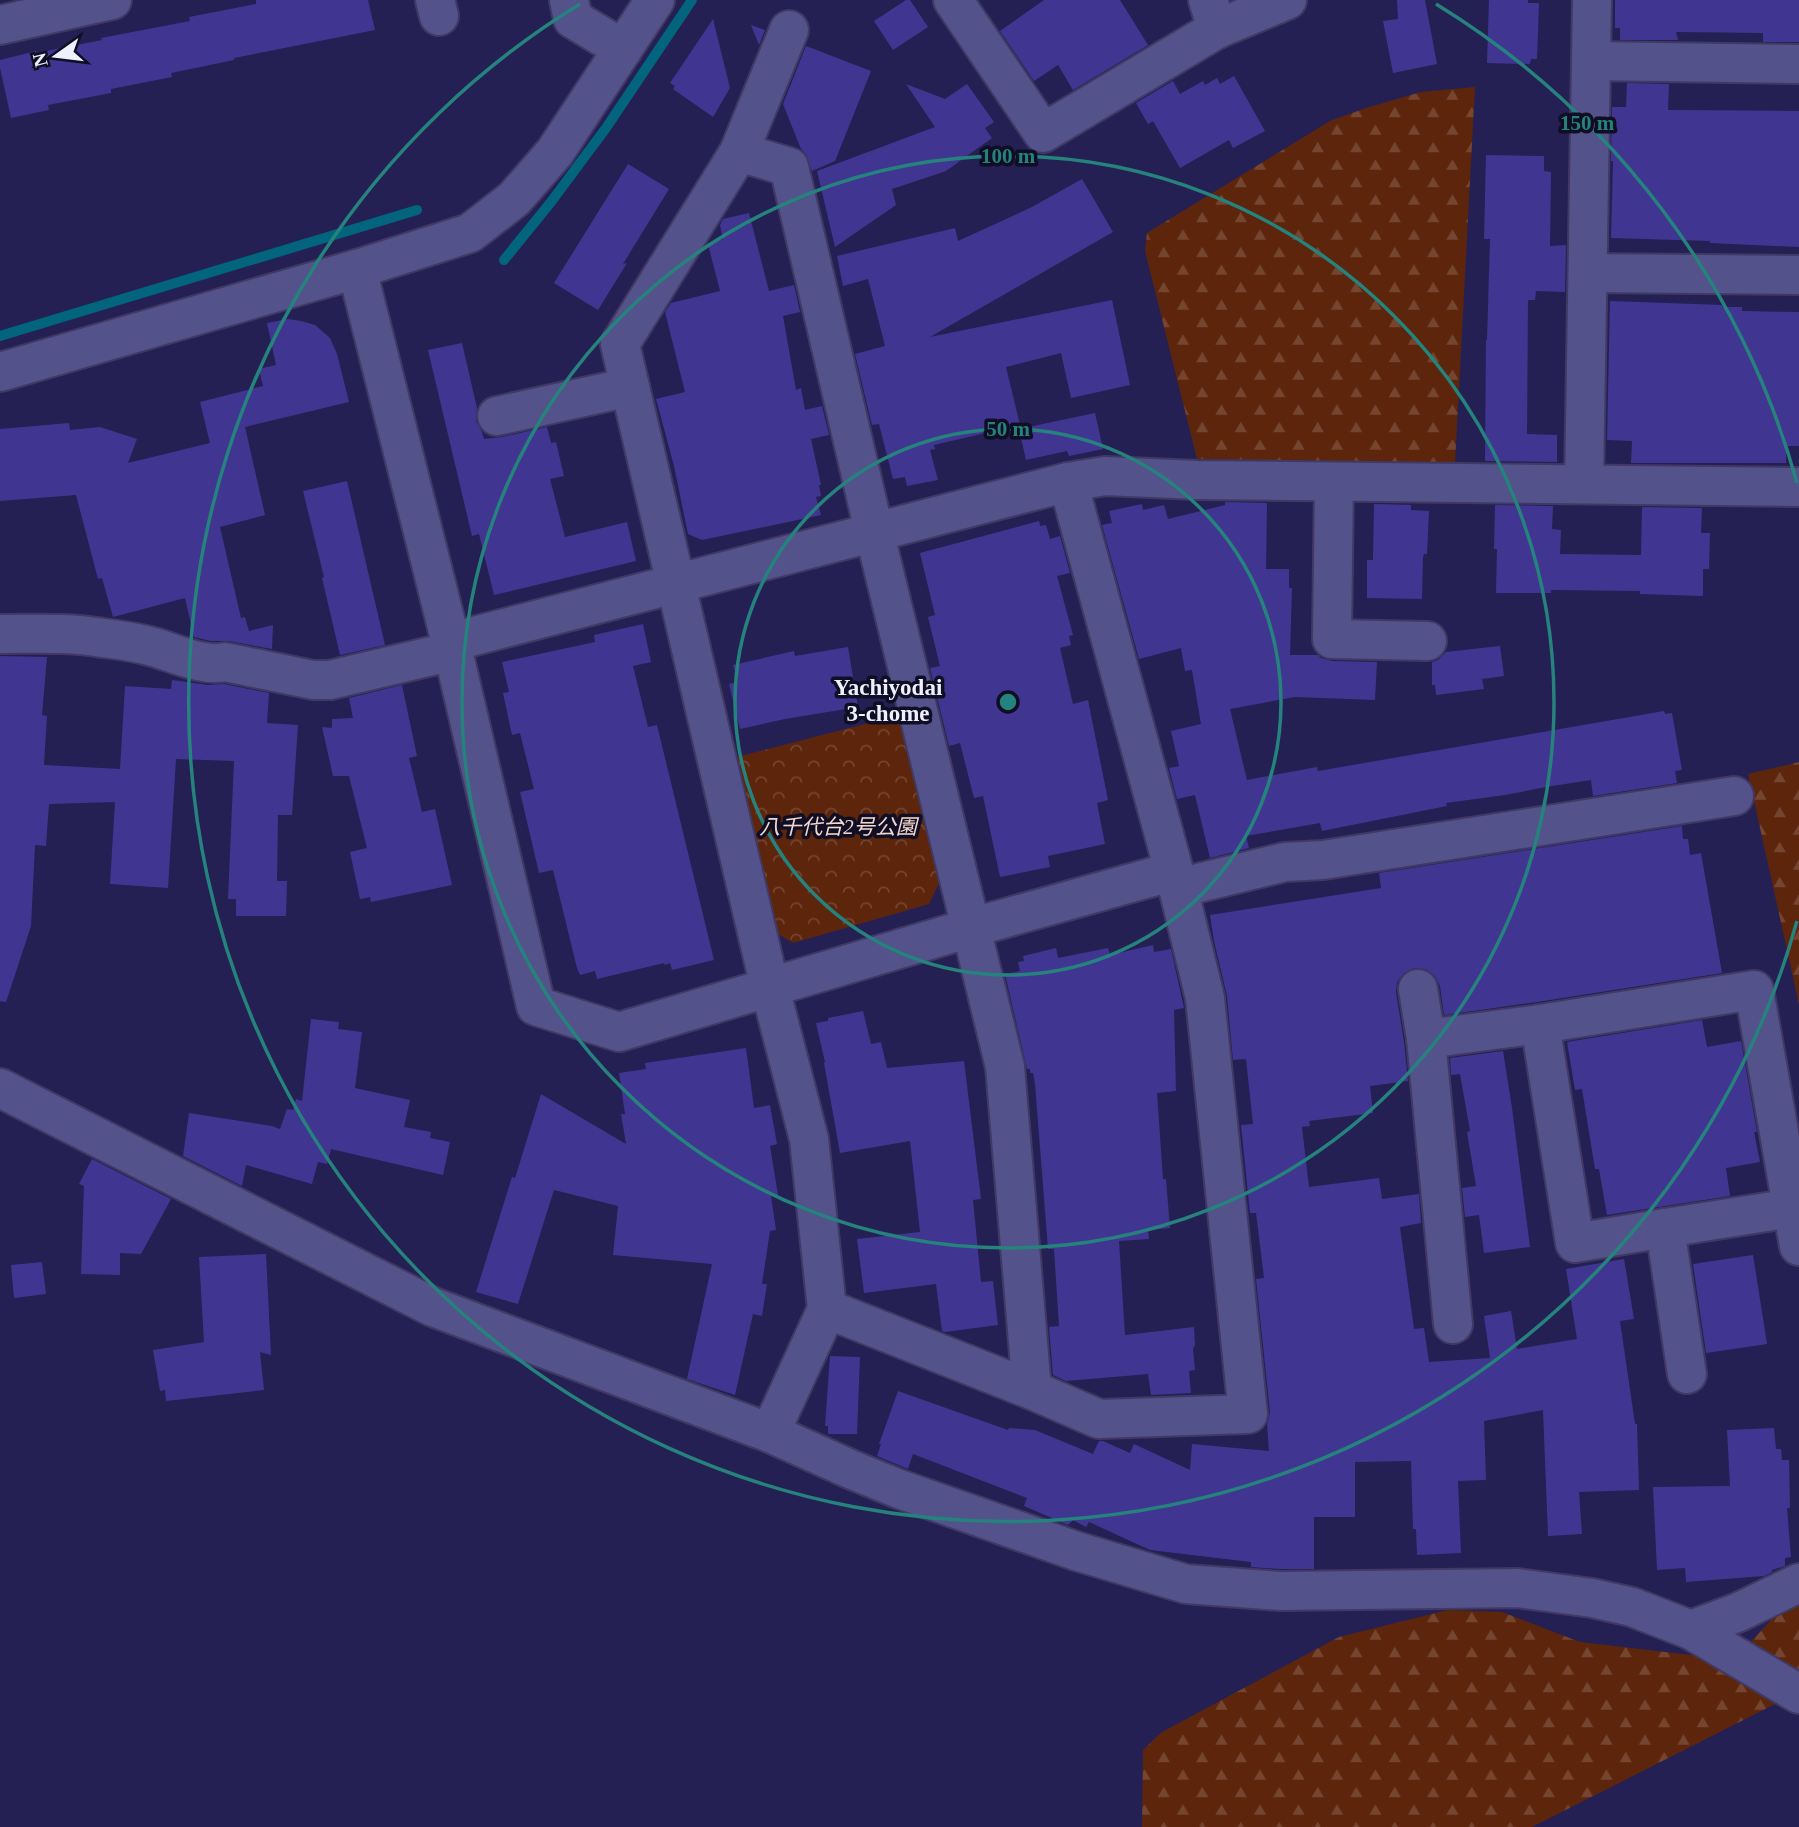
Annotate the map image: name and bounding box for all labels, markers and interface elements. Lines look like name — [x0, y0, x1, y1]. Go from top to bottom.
north arrow — [21, 21, 91, 91]
text: N — [28, 51, 52, 69]
text: 150 m — [1560, 111, 1615, 135]
text: 100 m — [981, 144, 1036, 168]
text: 50 m — [986, 417, 1030, 441]
district label: Yachiyodai 3-chome — [834, 675, 943, 726]
centre of rings — [996, 690, 1020, 714]
park label: 八千代台2号公園 — [759, 815, 920, 839]

